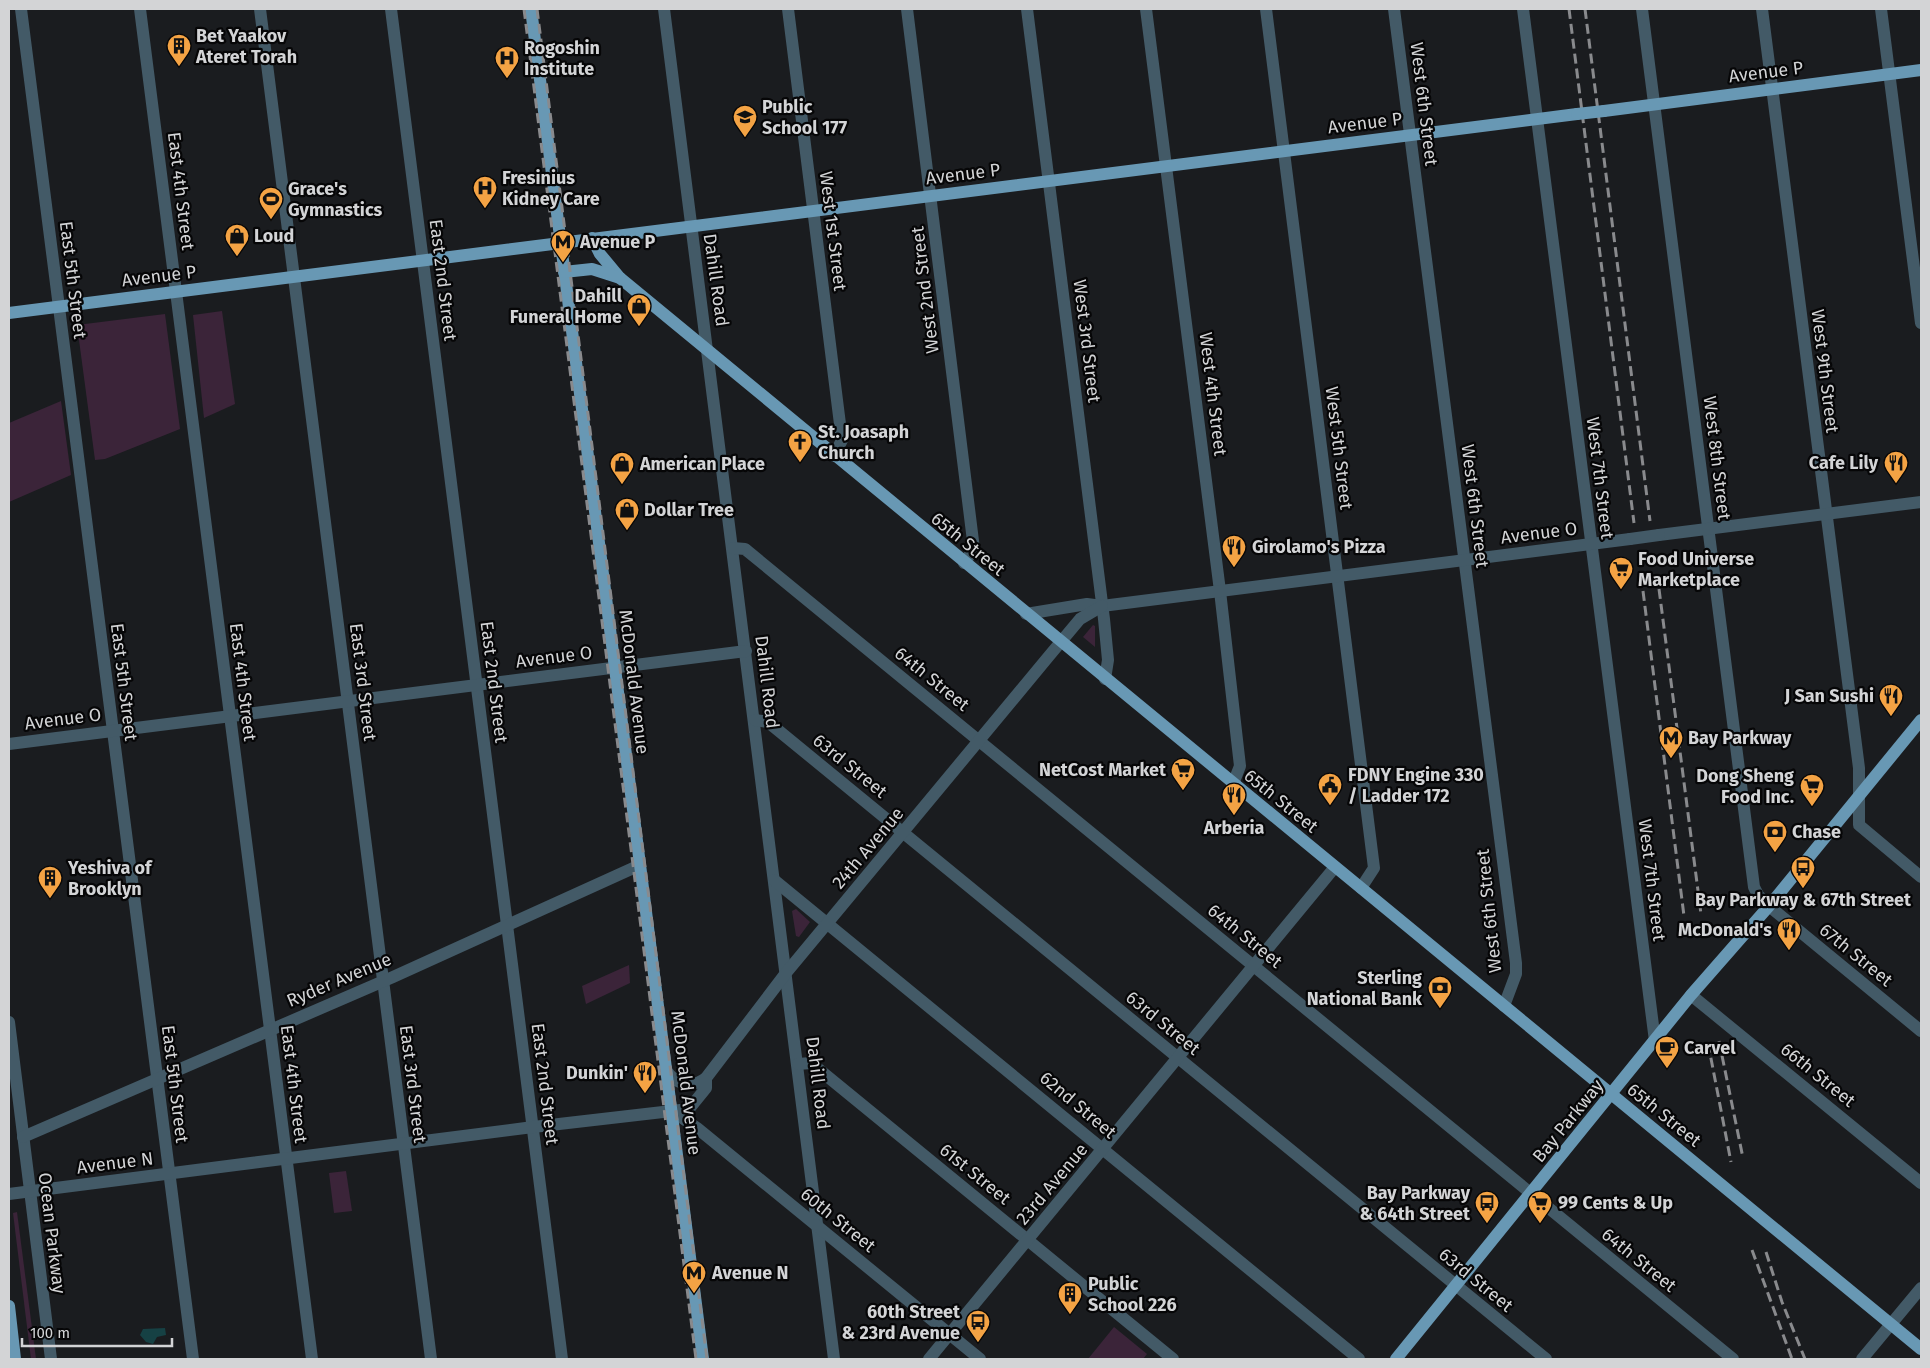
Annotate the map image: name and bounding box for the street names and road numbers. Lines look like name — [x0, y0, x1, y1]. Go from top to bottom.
street label: West 6th Street — [1406, 41, 1443, 168]
street label: Avenue P — [1727, 57, 1805, 87]
street label: Avenue P — [1326, 108, 1404, 138]
street label: East 4th Street — [163, 131, 199, 252]
street label: Avenue P — [924, 159, 1002, 189]
street label: West 1st Street — [815, 170, 851, 293]
street label: East 2nd Street — [425, 218, 461, 343]
street label: East 5th Street — [55, 220, 91, 341]
street label: West 2nd Street — [906, 225, 944, 355]
street label: Dahill Road — [699, 232, 733, 328]
street label: Avenue P — [120, 261, 198, 291]
street label: West 3rd Street — [1069, 278, 1106, 404]
street label: West 9th Street — [1807, 308, 1844, 435]
street label: West 4th Street — [1195, 331, 1232, 458]
street label: West 5th Street — [1321, 385, 1358, 511]
street label: West 8th Street — [1698, 395, 1736, 522]
street label: West 7th Street — [1582, 416, 1618, 541]
street label: West 6th Street — [1457, 443, 1494, 570]
street label: 65th Street — [926, 507, 1010, 581]
street label: Avenue O — [1499, 517, 1579, 549]
street label: McDonald Avenue — [614, 609, 654, 755]
street label: East 2nd Street — [476, 620, 512, 745]
street label: East 5th Street — [106, 622, 142, 743]
street label: East 4th Street — [225, 622, 261, 743]
street label: East 3rd Street — [345, 622, 381, 743]
street label: Dahill Road — [750, 634, 784, 730]
street label: Avenue O — [514, 641, 594, 673]
street label: 64th Street — [890, 642, 974, 716]
street label: Avenue O — [23, 703, 103, 735]
street label: 63rd Street — [808, 729, 892, 803]
street label: 65th Street — [1239, 764, 1323, 838]
street label: 24th Avenue — [828, 803, 908, 893]
street label: West 7th Street — [1634, 818, 1670, 943]
street label: West 6th Street — [1472, 847, 1506, 974]
street label: 64th Street — [1203, 899, 1287, 973]
street label: 67th Street — [1815, 919, 1897, 991]
street label: Ryder Avenue — [283, 948, 395, 1012]
street label: 63rd Street — [1121, 986, 1205, 1060]
street label: McDonald Avenue — [666, 1010, 706, 1156]
street label: East 2nd Street — [527, 1022, 563, 1147]
street label: East 5th Street — [157, 1024, 193, 1145]
street label: East 4th Street — [276, 1024, 312, 1145]
street label: East 3rd Street — [395, 1024, 431, 1145]
street label: Dahill Road — [801, 1035, 835, 1131]
street label: 66th Street — [1776, 1038, 1860, 1112]
street label: 62nd Street — [1035, 1067, 1121, 1144]
street label: Bay Parkway — [1528, 1075, 1608, 1167]
street label: 65th Street — [1622, 1078, 1706, 1152]
street label: 61st Street — [935, 1139, 1015, 1210]
street label: 23rd Avenue — [1012, 1139, 1092, 1229]
street label: Avenue N — [76, 1147, 154, 1179]
street label: Ocean Parkway — [34, 1171, 70, 1295]
street label: 60th Street — [796, 1183, 880, 1257]
street label: 64th Street — [1597, 1223, 1681, 1297]
street label: 63rd Street — [1434, 1243, 1518, 1317]

